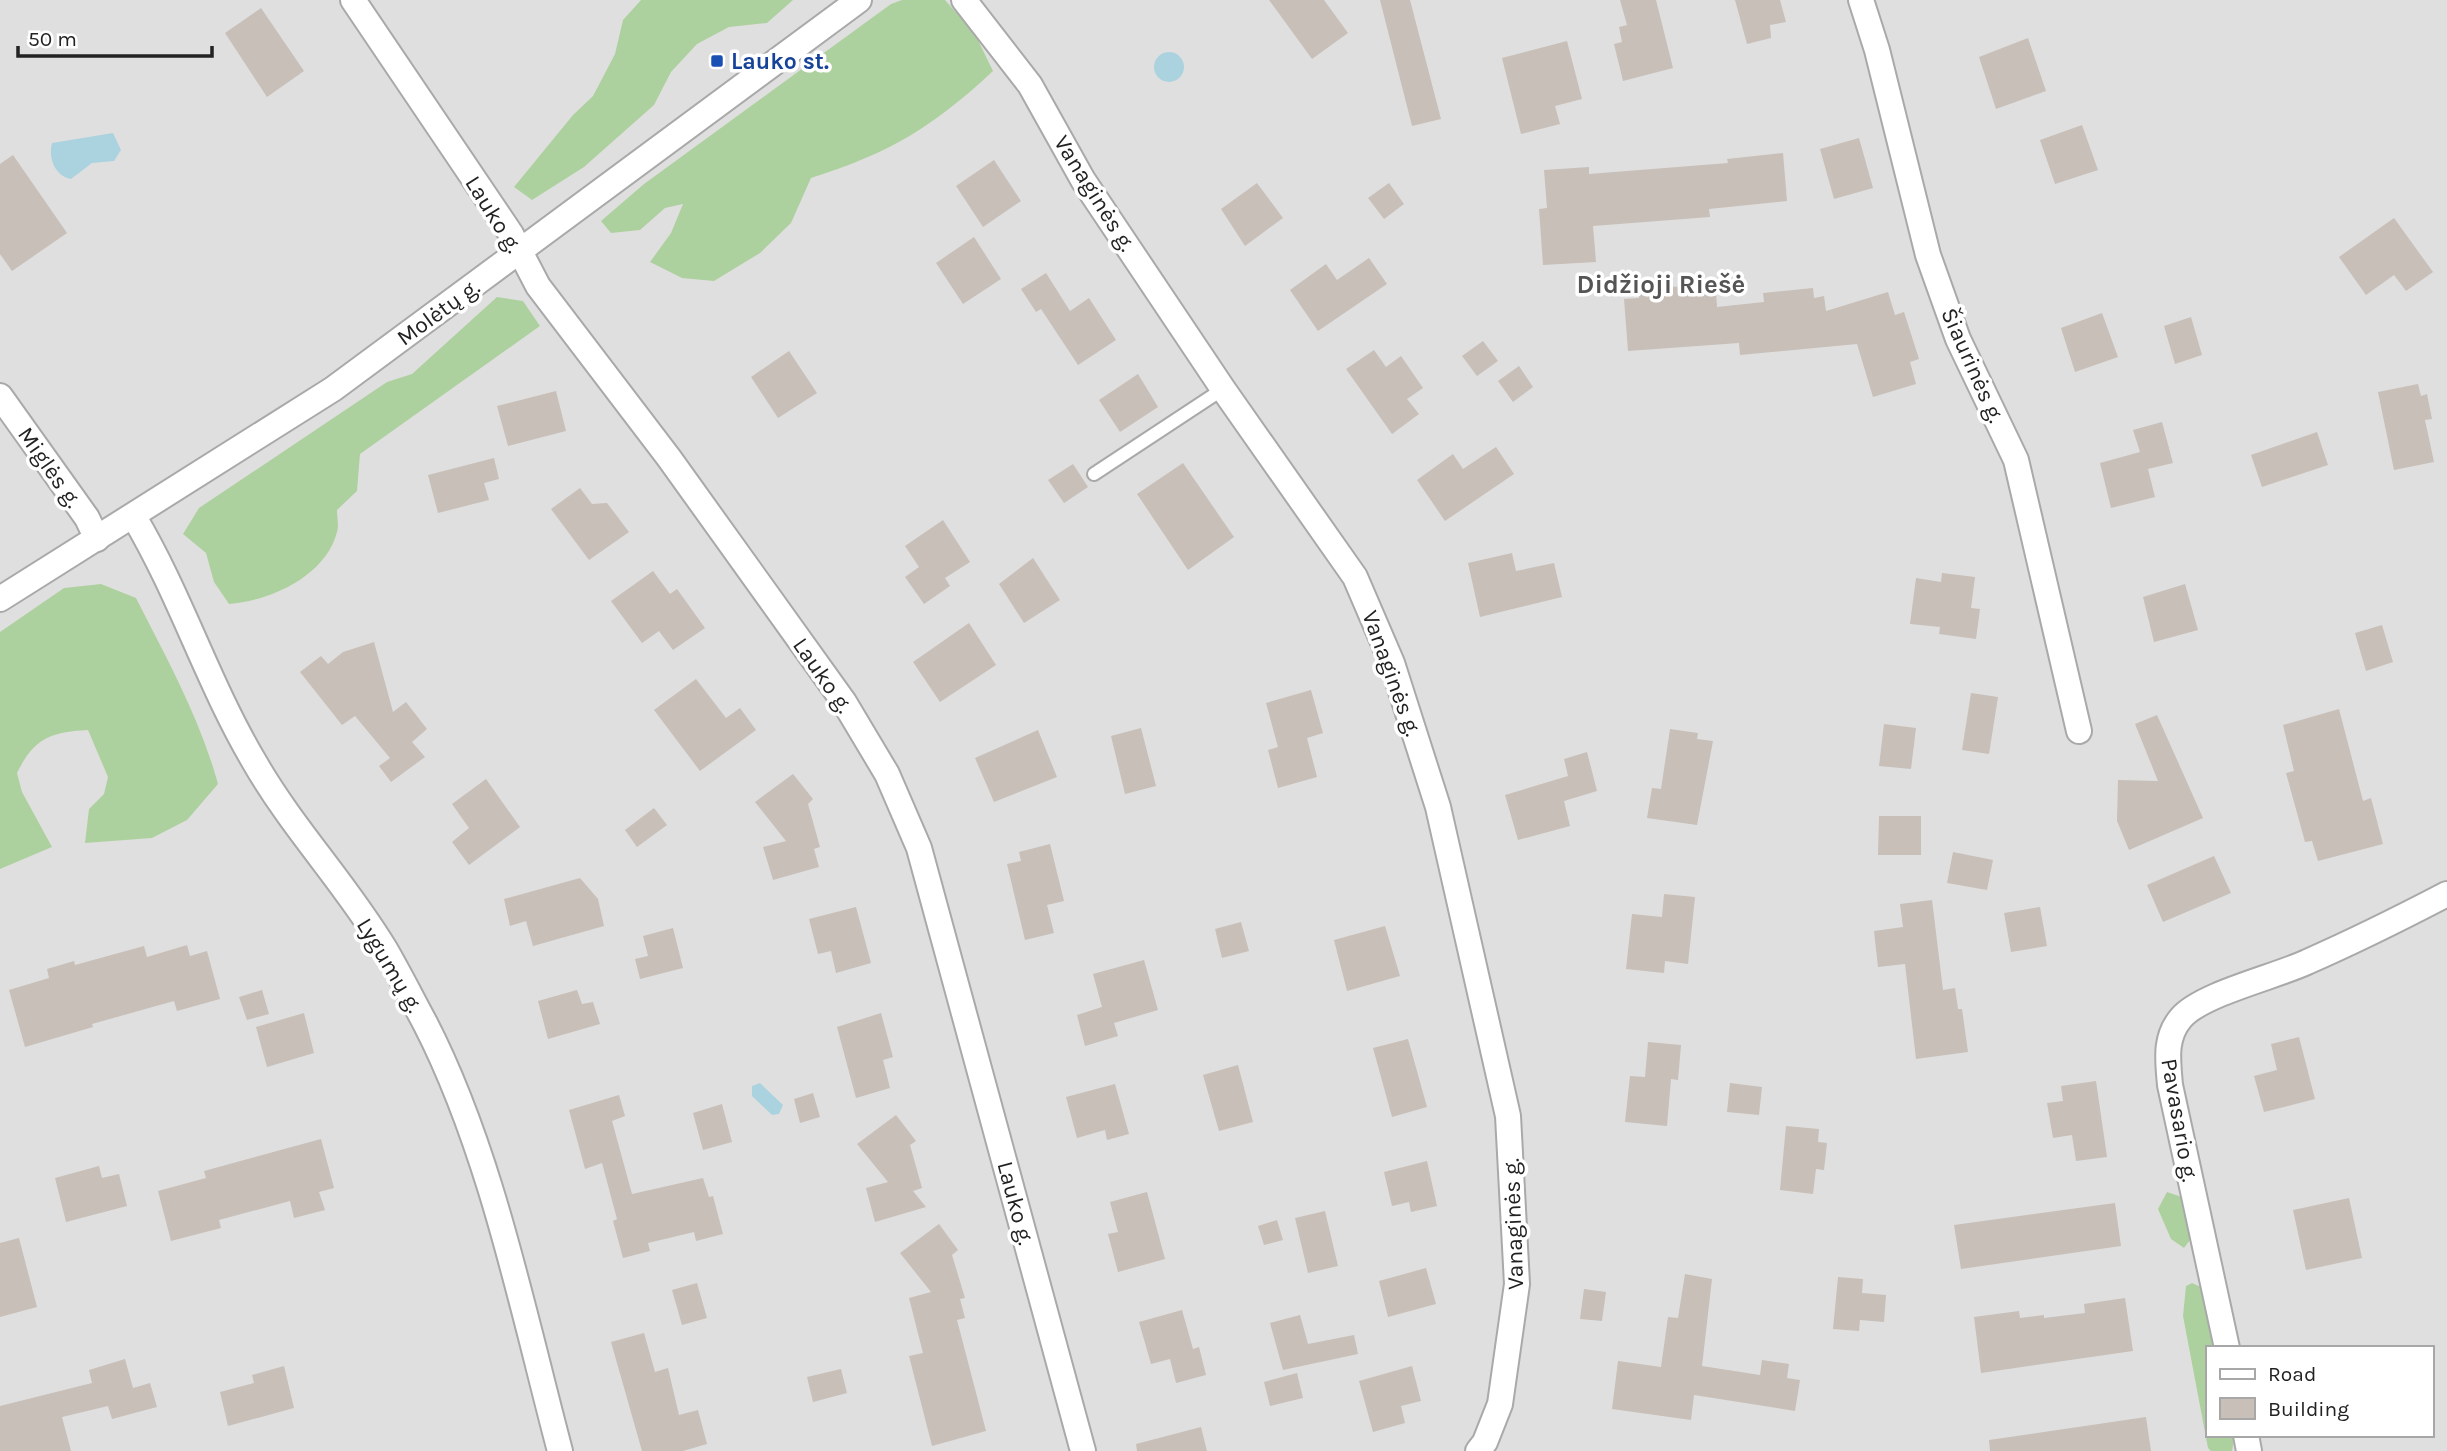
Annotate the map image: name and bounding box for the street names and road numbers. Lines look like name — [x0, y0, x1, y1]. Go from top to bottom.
street label: Vanaginės g. — [1048, 130, 1141, 256]
street label: Lauko g. — [459, 171, 528, 258]
street label: Molėtų g. — [392, 273, 485, 351]
street label: Šiaurinės g. — [1935, 304, 2010, 427]
street label: Miglės g. — [12, 422, 87, 513]
street label: Vanaginės g. — [1356, 607, 1427, 740]
street label: Lauko g. — [787, 633, 858, 718]
street label: Lygumų g. — [351, 913, 428, 1017]
street label: Pavasario g. — [2155, 1056, 2204, 1184]
street label: Lauko g. — [991, 1158, 1040, 1248]
street label: Vanaginės g. — [1498, 1158, 1529, 1290]

